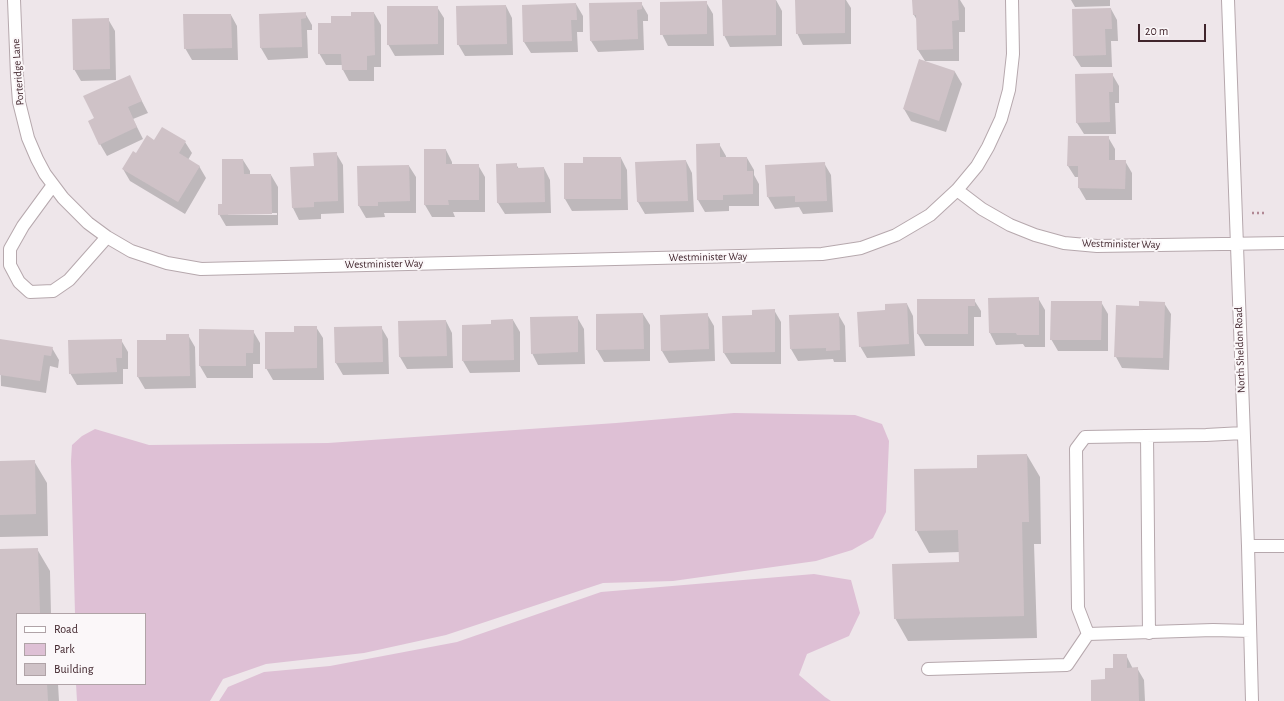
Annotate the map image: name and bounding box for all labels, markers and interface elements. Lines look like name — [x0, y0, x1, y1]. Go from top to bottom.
scale bar — [1140, 16, 1208, 42]
text: 20 m — [1145, 25, 1168, 37]
street label: Porteridge Lane — [9, 38, 27, 106]
street label: Westminister Way — [1082, 237, 1160, 251]
street label: Westminister Way — [669, 250, 747, 264]
street label: Westminister Way — [345, 257, 423, 271]
street label: North Sheldon Road — [1232, 307, 1248, 393]
legend — [16, 613, 146, 685]
text: Road — [54, 623, 78, 635]
text: Park — [54, 643, 75, 655]
text: Building — [54, 663, 94, 675]

